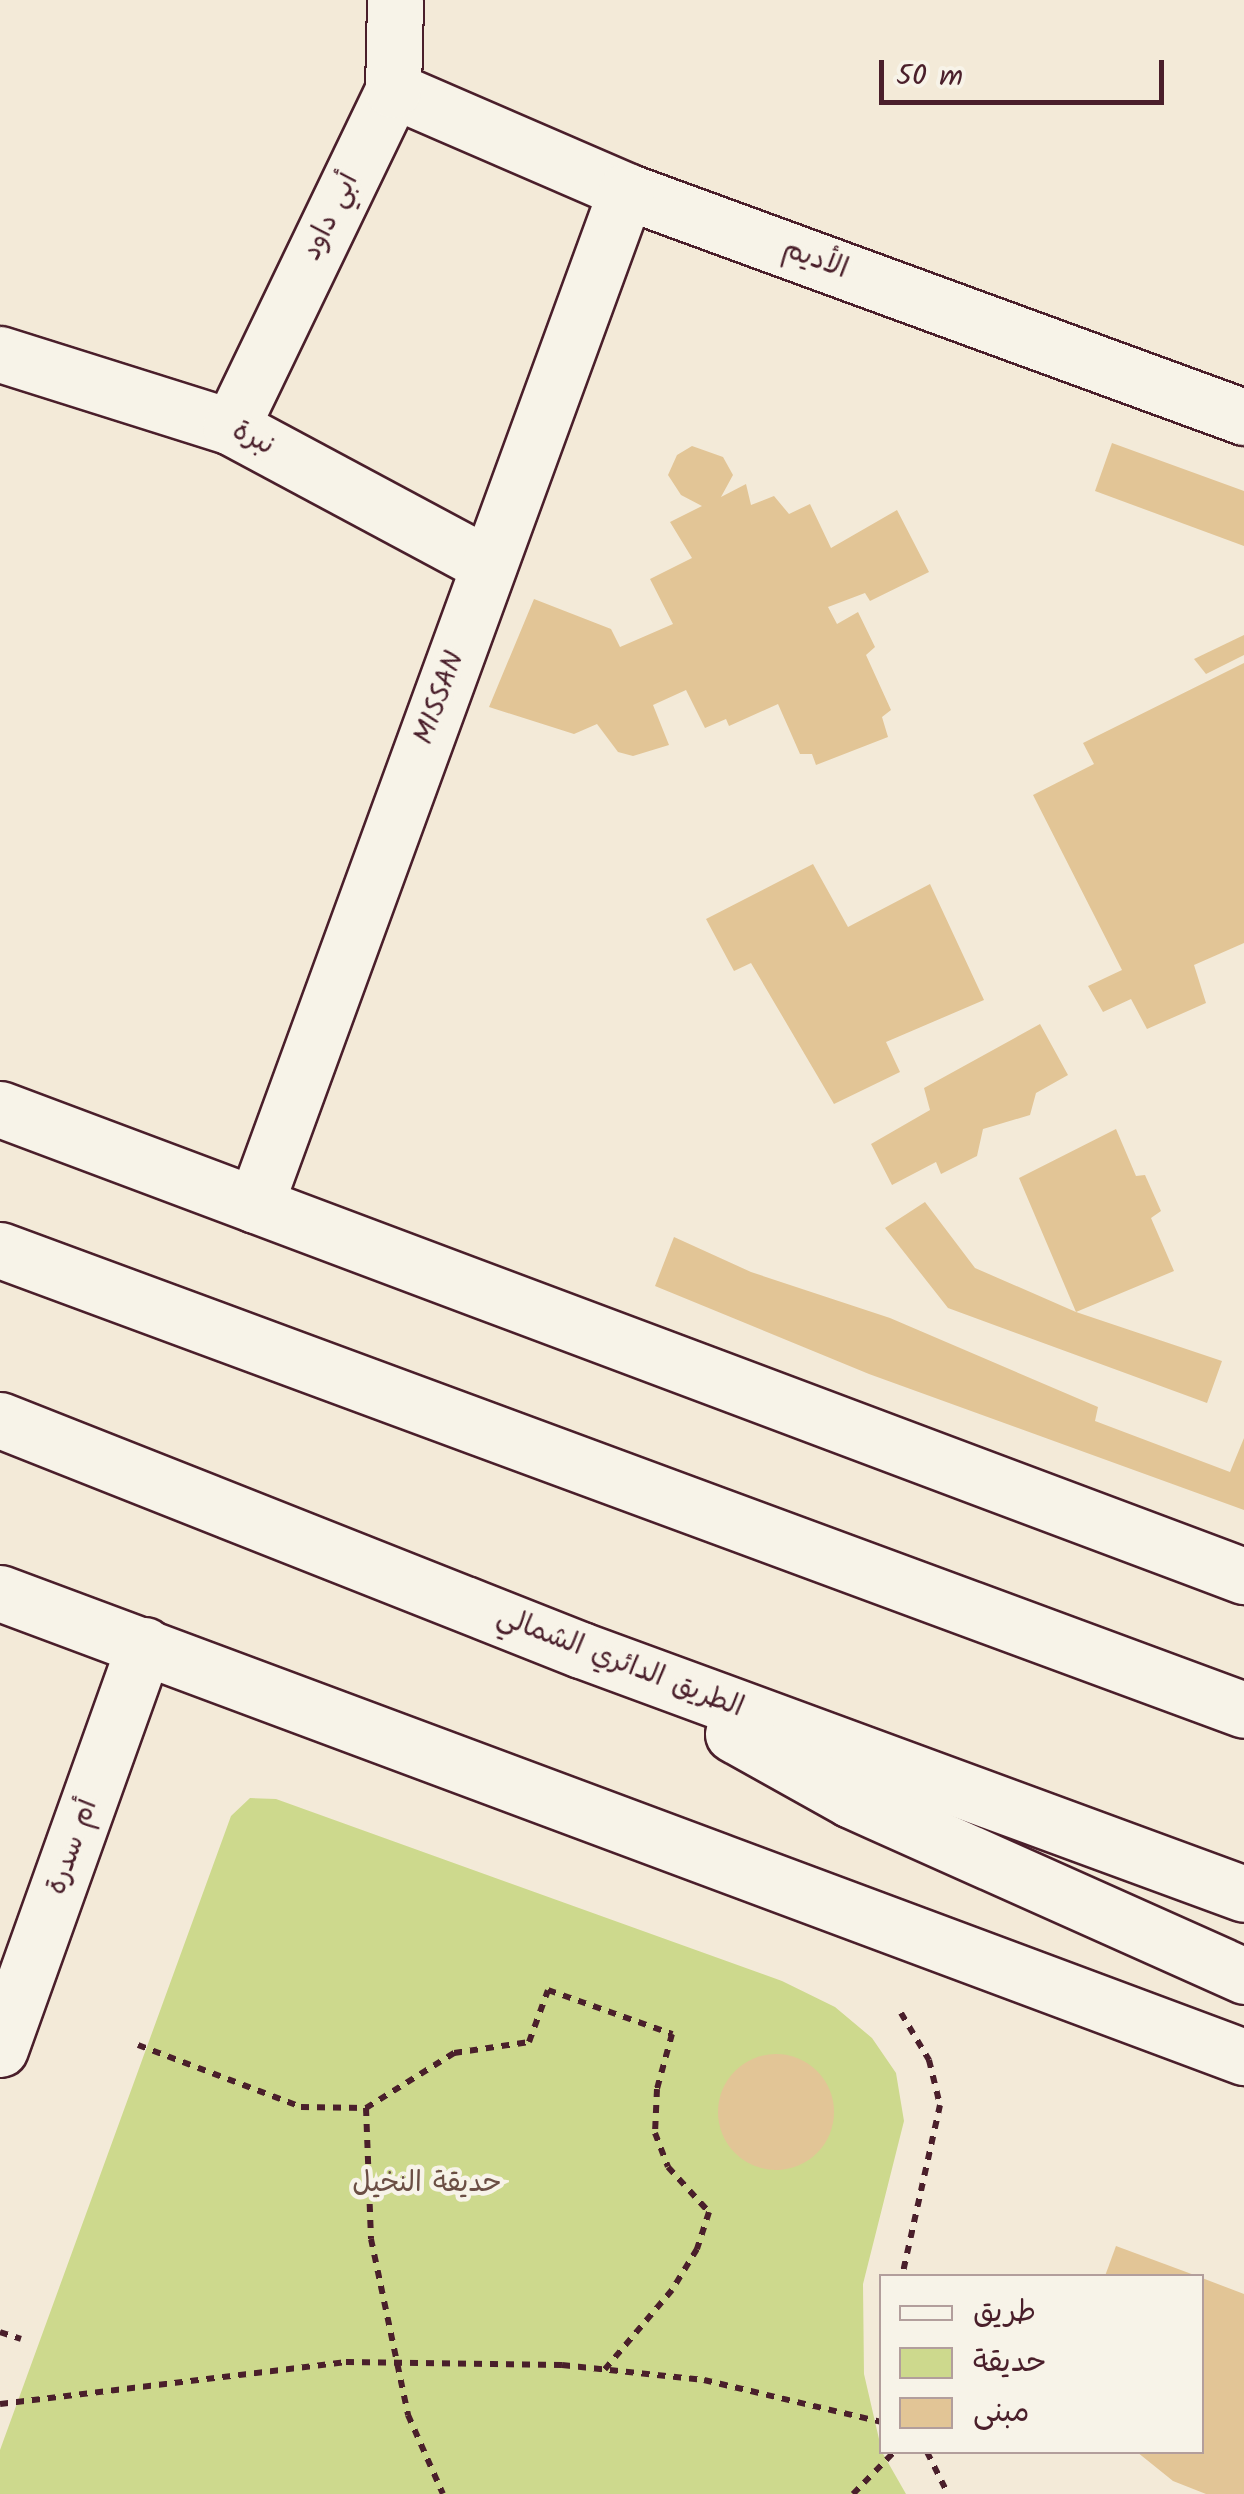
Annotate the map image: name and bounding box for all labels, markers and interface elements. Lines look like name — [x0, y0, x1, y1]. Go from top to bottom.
scale bar — [884, 40, 1169, 102]
text: 50 m — [896, 53, 963, 101]
street label: أبي داود — [295, 168, 367, 266]
street label: الأديم — [778, 233, 852, 287]
street label: نبرة — [226, 414, 280, 464]
street label: MISSAN — [408, 647, 472, 749]
street label: الطريق الدائري الشمالي — [492, 1601, 748, 1725]
street label: أم سدرة — [40, 1795, 106, 1899]
park label: حديقة النخيل — [352, 2167, 502, 2201]
legend — [879, 2274, 1204, 2454]
text: طريق — [973, 2289, 1036, 2337]
text: حديقة — [973, 2339, 1047, 2387]
text: مبنى — [973, 2389, 1029, 2437]

